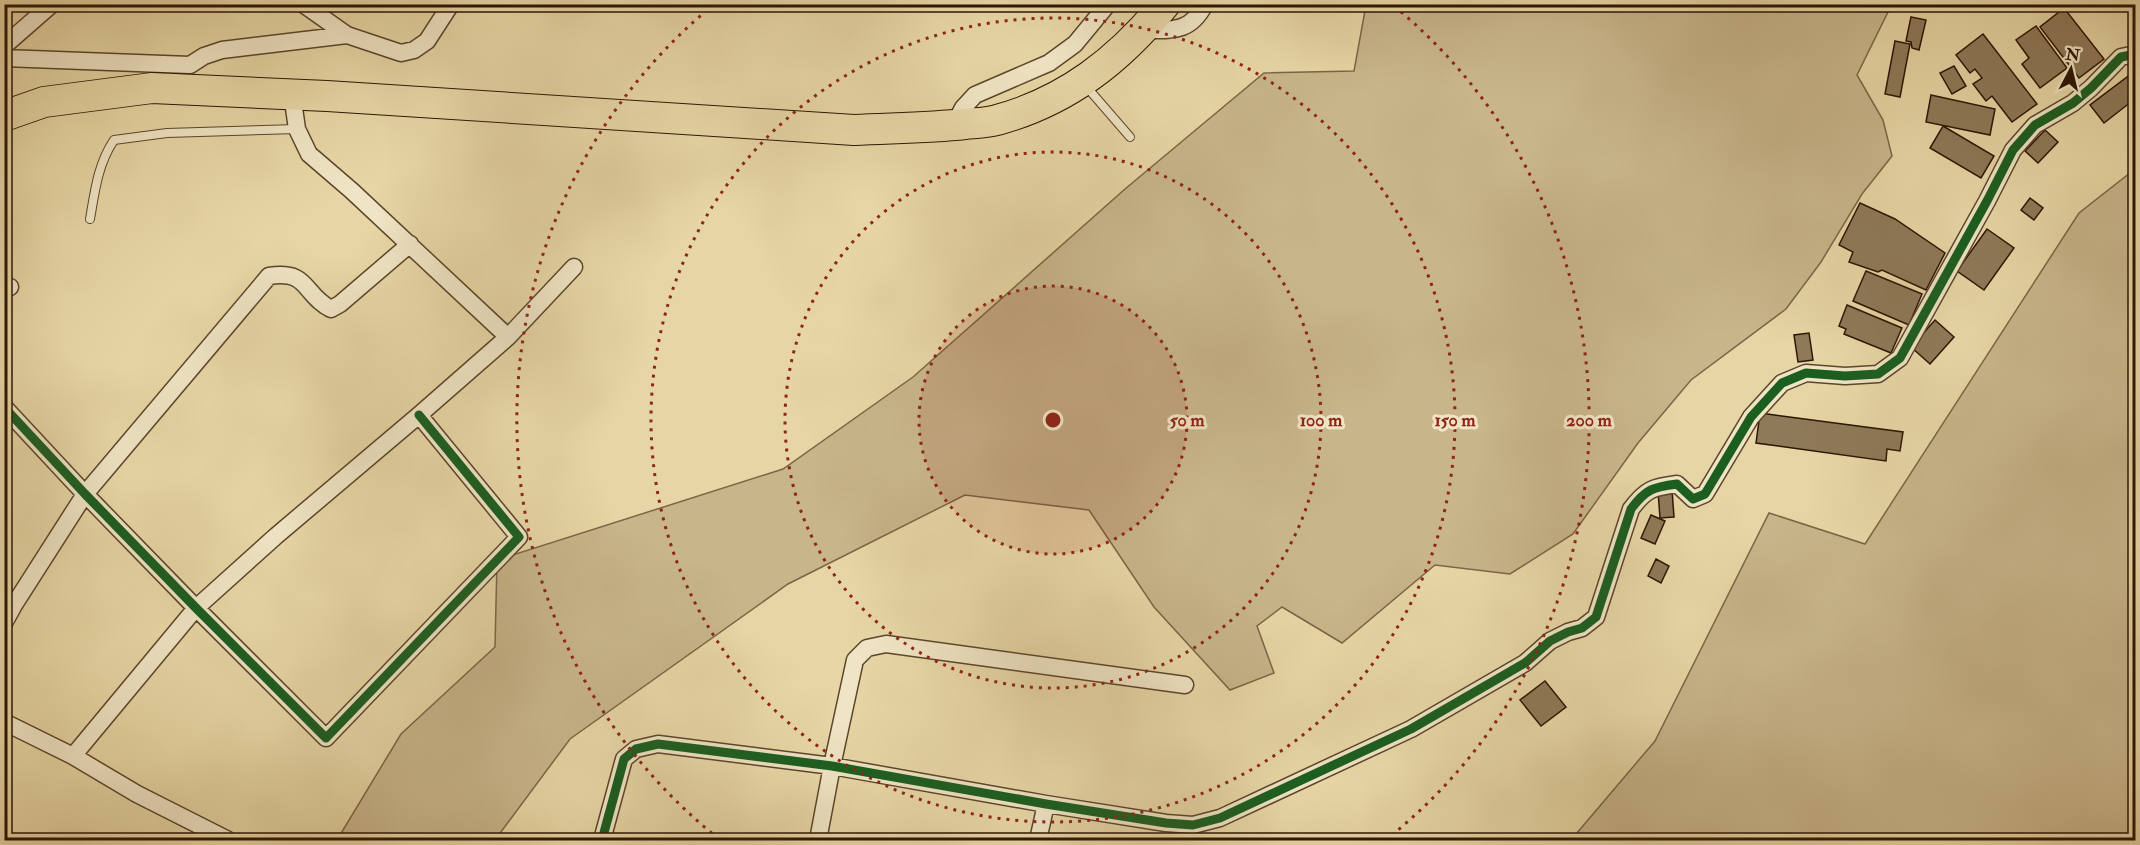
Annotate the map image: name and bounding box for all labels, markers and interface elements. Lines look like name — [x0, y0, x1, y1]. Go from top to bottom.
north arrow — [2041, 39, 2101, 99]
text: N — [2063, 44, 2082, 66]
text: 50 m — [1170, 409, 1205, 432]
text: 100 m — [1300, 409, 1343, 432]
text: 150 m — [1434, 409, 1477, 432]
text: 200 m — [1566, 409, 1613, 432]
centre of rings — [1043, 410, 1063, 430]

